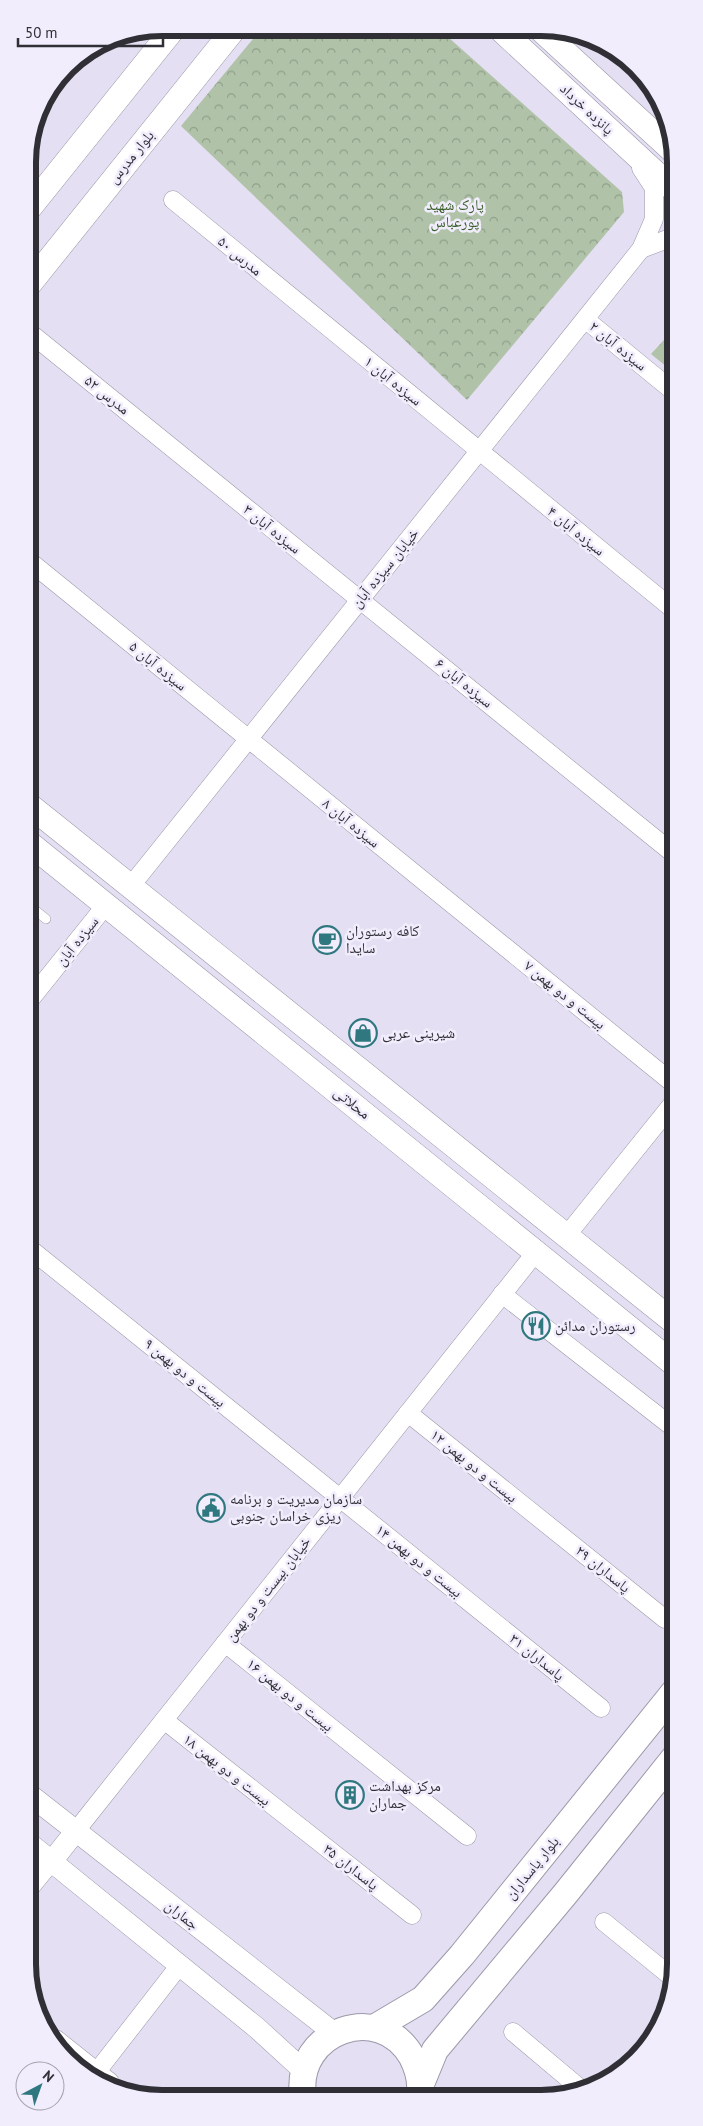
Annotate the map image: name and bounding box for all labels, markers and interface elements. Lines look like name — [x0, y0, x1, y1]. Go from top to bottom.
scale bar — [18, 15, 162, 47]
text: 50 m — [25, 23, 58, 42]
street label: پانزده خرداد — [556, 79, 618, 139]
street label: بلوار مدرس — [103, 126, 159, 188]
park label: پارک شهید پورعباس — [426, 195, 484, 232]
street label: مدرس ۵۰ — [213, 231, 267, 281]
street label: سیزده آبان ۲ — [585, 317, 651, 375]
street label: سیزده آبان ۱ — [360, 352, 426, 410]
street label: مدرس ۵۲ — [80, 371, 134, 419]
street label: سیزده آبان ۳ — [239, 500, 305, 558]
street label: سیزده آبان ۴ — [543, 502, 609, 560]
street label: خیابان سیزده آبان — [347, 524, 424, 612]
street label: سیزده آبان ۵ — [125, 637, 191, 695]
street label: سیزده آبان ۶ — [431, 654, 497, 712]
street label: سیزده آبان ۸ — [318, 794, 384, 852]
street label: سیزده آبان — [51, 912, 103, 970]
place label: کافه رستوران سایدا — [346, 921, 419, 957]
cafe icon: کافه رستوران سایدا — [312, 925, 342, 955]
street label: بیست و دو بهمن ۷ — [520, 956, 610, 1034]
shop icon: شیرینی عربی — [348, 1018, 378, 1048]
place label: شیرینی عربی — [382, 1023, 455, 1043]
street label: محلاتی — [330, 1082, 375, 1124]
restaurant icon: رستوران مدائن — [521, 1311, 551, 1341]
place label: رستوران مدائن — [555, 1316, 636, 1336]
street label: بیست و دو بهمن ۹ — [140, 1334, 230, 1412]
street label: بیست و دو بهمن ۱۲ — [426, 1425, 522, 1507]
place label: سازمان مدیریت و برنامه ریزی خراسان جنوبی — [230, 1489, 362, 1526]
public building icon: سازمان مدیریت و برنامه ریزی خراسان جنوبی — [196, 1493, 226, 1523]
street label: بیست و دو بهمن ۱۴ — [371, 1520, 467, 1602]
street label: خیابان بیست و دو بهمن — [221, 1532, 316, 1646]
street label: پاسداران ۲۹ — [571, 1541, 635, 1597]
street label: پاسداران ۳۱ — [505, 1629, 569, 1685]
street label: بیست و دو بهمن ۱۶ — [242, 1654, 338, 1736]
street label: بیست و دو بهمن ۱۸ — [179, 1729, 275, 1811]
place label: مرکز بهداشت جماران — [369, 1776, 441, 1813]
building icon: مرکز بهداشت جماران — [335, 1780, 365, 1810]
street label: بلوار پاسداران — [500, 1832, 564, 1904]
street label: پاسداران ۳۵ — [319, 1839, 383, 1895]
street label: جماران — [161, 1896, 203, 1935]
north arrow — [15, 2061, 65, 2111]
text: N — [39, 2066, 58, 2086]

